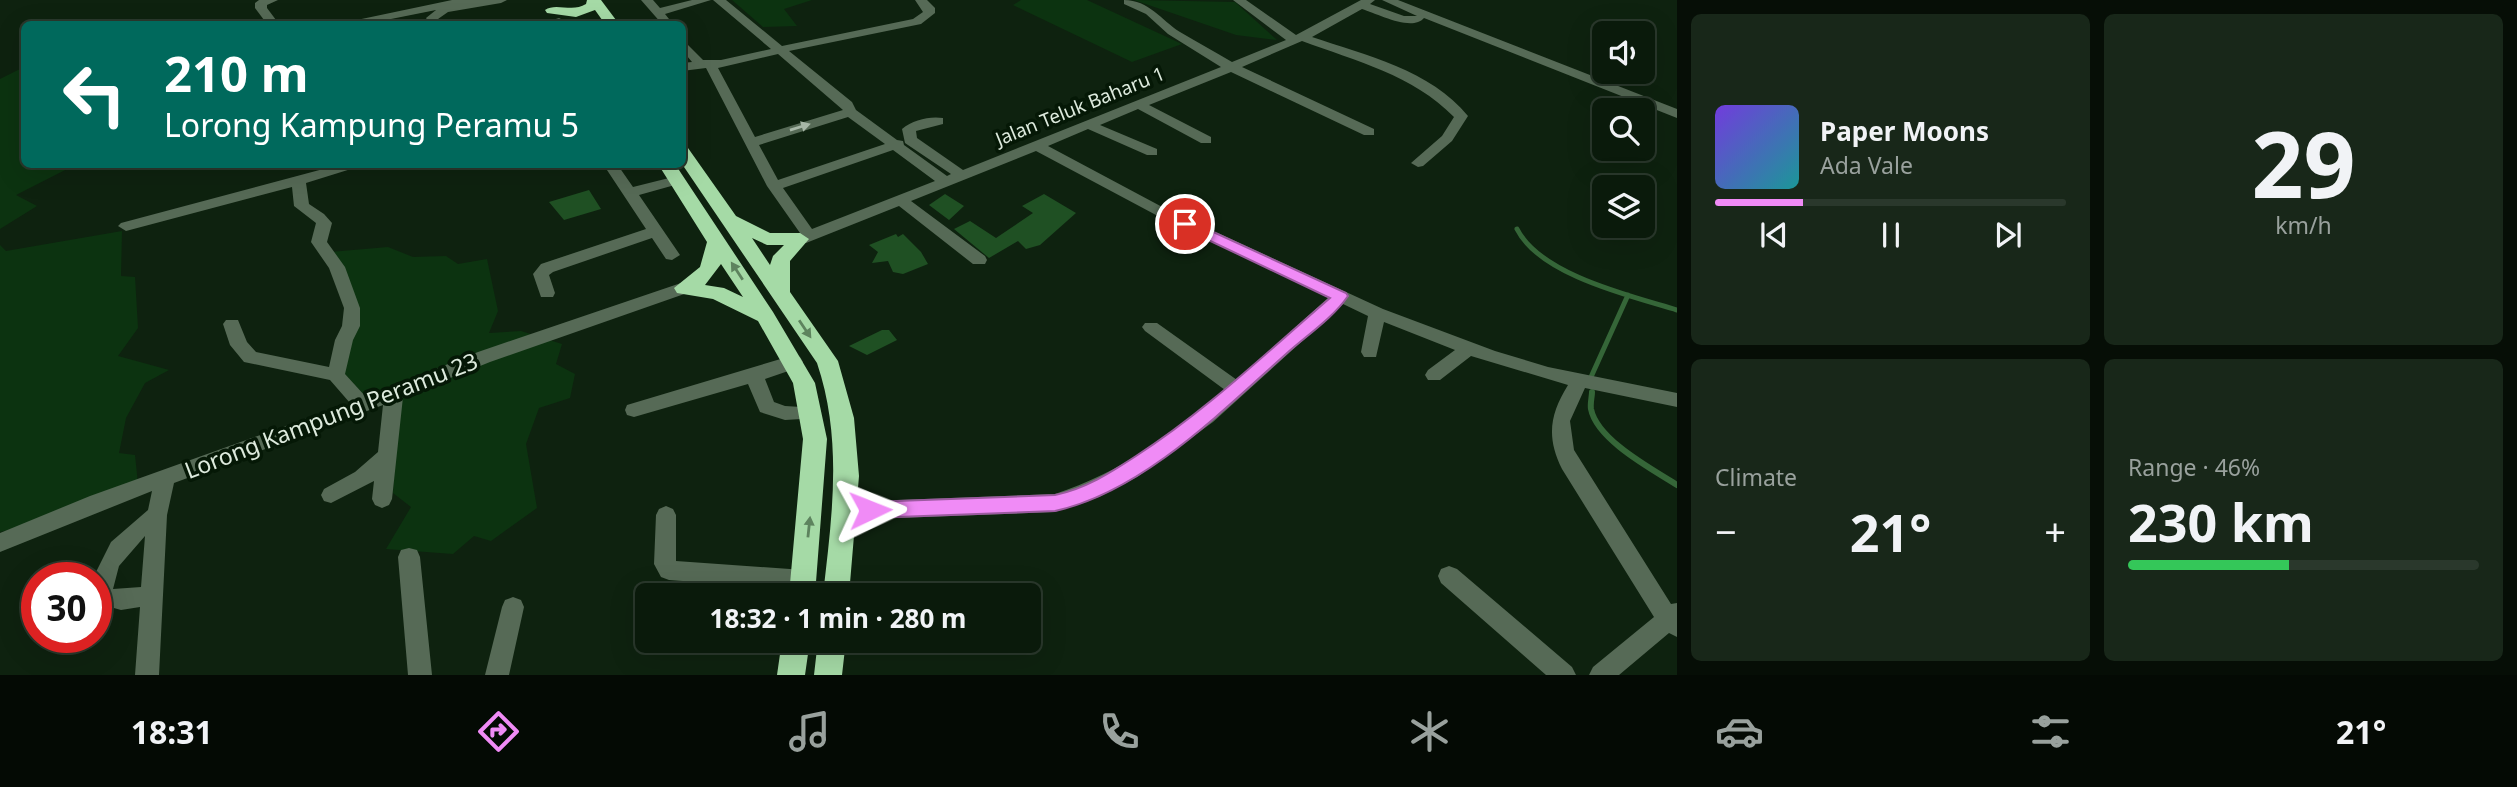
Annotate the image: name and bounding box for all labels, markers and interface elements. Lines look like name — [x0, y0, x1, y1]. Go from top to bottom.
map controls — [1592, 21, 1655, 238]
button: sound — [1592, 21, 1655, 84]
text: 210 m — [164, 40, 309, 106]
icon: left — [49, 49, 140, 140]
street label: Jalan Teluk Baharu 1 — [990, 60, 1169, 153]
button: search — [1592, 98, 1655, 161]
text: 29 — [2251, 101, 2356, 225]
text: Lorong Kampung Peramu 5 — [164, 103, 579, 146]
text: Paper Moons — [1820, 113, 1989, 149]
one-way arrow — [790, 122, 811, 132]
text: Ada Vale — [1820, 149, 1913, 181]
button: layers — [1592, 175, 1655, 238]
pin — [1155, 194, 1215, 254]
icon: arrive — [1166, 205, 1204, 243]
text: km/h — [2275, 209, 2332, 241]
icon: previous — [1755, 216, 1793, 254]
icon: pause — [1872, 216, 1910, 254]
icon: next — [1989, 216, 2027, 254]
one-way arrow — [730, 261, 743, 280]
one-way arrow — [798, 320, 812, 338]
street label: Lorong Kampung Peramu 23 — [180, 344, 482, 486]
text: Range · 46% — [2128, 451, 2260, 483]
text: Climate — [1715, 461, 1797, 493]
position arrow — [833, 473, 907, 547]
text: 230 km — [2128, 486, 2314, 557]
text: 21° — [1850, 496, 1931, 567]
text: − — [1715, 505, 1737, 557]
text: + — [2044, 505, 2066, 557]
one-way arrow — [804, 516, 815, 538]
speed limit sign: 30 — [21, 562, 112, 653]
text: 18:32 · 1 min · 280 m — [710, 600, 966, 636]
icon: directions — [474, 707, 523, 756]
icon: music — [785, 707, 834, 756]
icon: phone — [1095, 707, 1144, 756]
icon: climate — [1405, 707, 1454, 756]
icon: car — [1715, 707, 1764, 756]
icon: filters — [2026, 707, 2075, 756]
text: 18:31 — [131, 710, 213, 753]
text: 21° — [2336, 710, 2386, 753]

